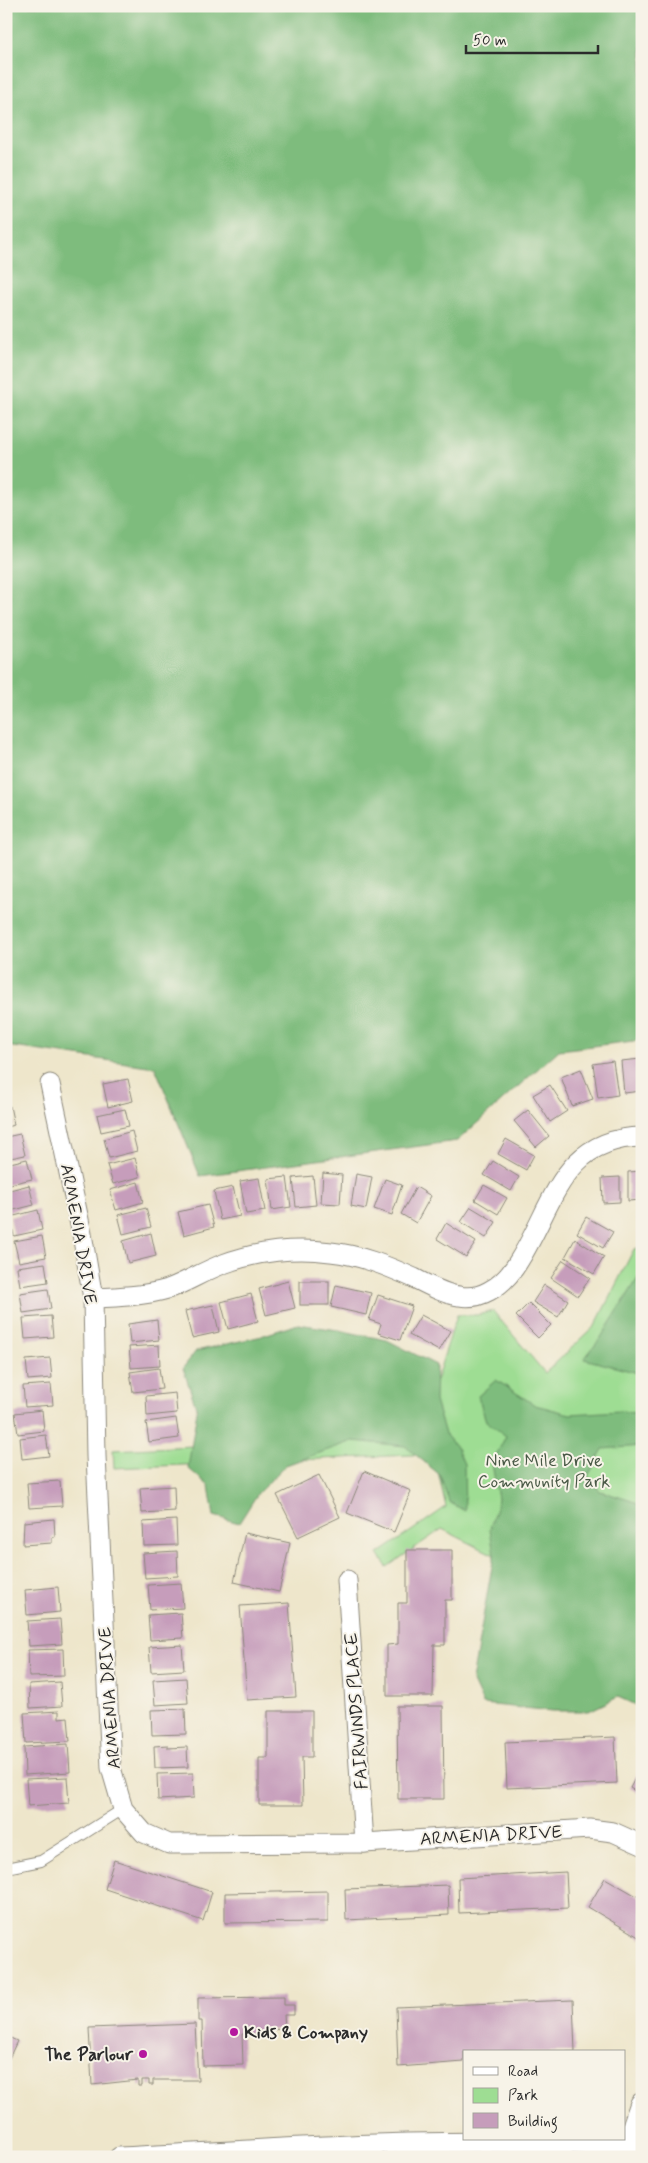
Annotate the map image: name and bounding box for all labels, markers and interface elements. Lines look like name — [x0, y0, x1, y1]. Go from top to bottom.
scale bar — [466, 22, 598, 54]
text: 50 m — [473, 31, 507, 51]
street label: ARMENIA DRIVE — [54, 1162, 102, 1306]
park label: Nine Mile Drive Community Park — [478, 1449, 610, 1494]
street label: ARMENIA DRIVE — [93, 1626, 127, 1770]
street label: FAIRWINDS PLACE — [340, 1631, 374, 1790]
street label: ARMENIA DRIVE — [419, 1820, 563, 1852]
place label: Kids & Company — [244, 2021, 368, 2045]
marker: Kids & Company — [228, 2026, 240, 2038]
place label: The Parlour — [44, 2043, 134, 2067]
marker: The Parlour — [137, 2048, 149, 2060]
legend — [463, 2050, 626, 2140]
text: Road — [508, 2062, 538, 2082]
text: Park — [508, 2086, 538, 2106]
text: Building — [508, 2112, 558, 2133]

